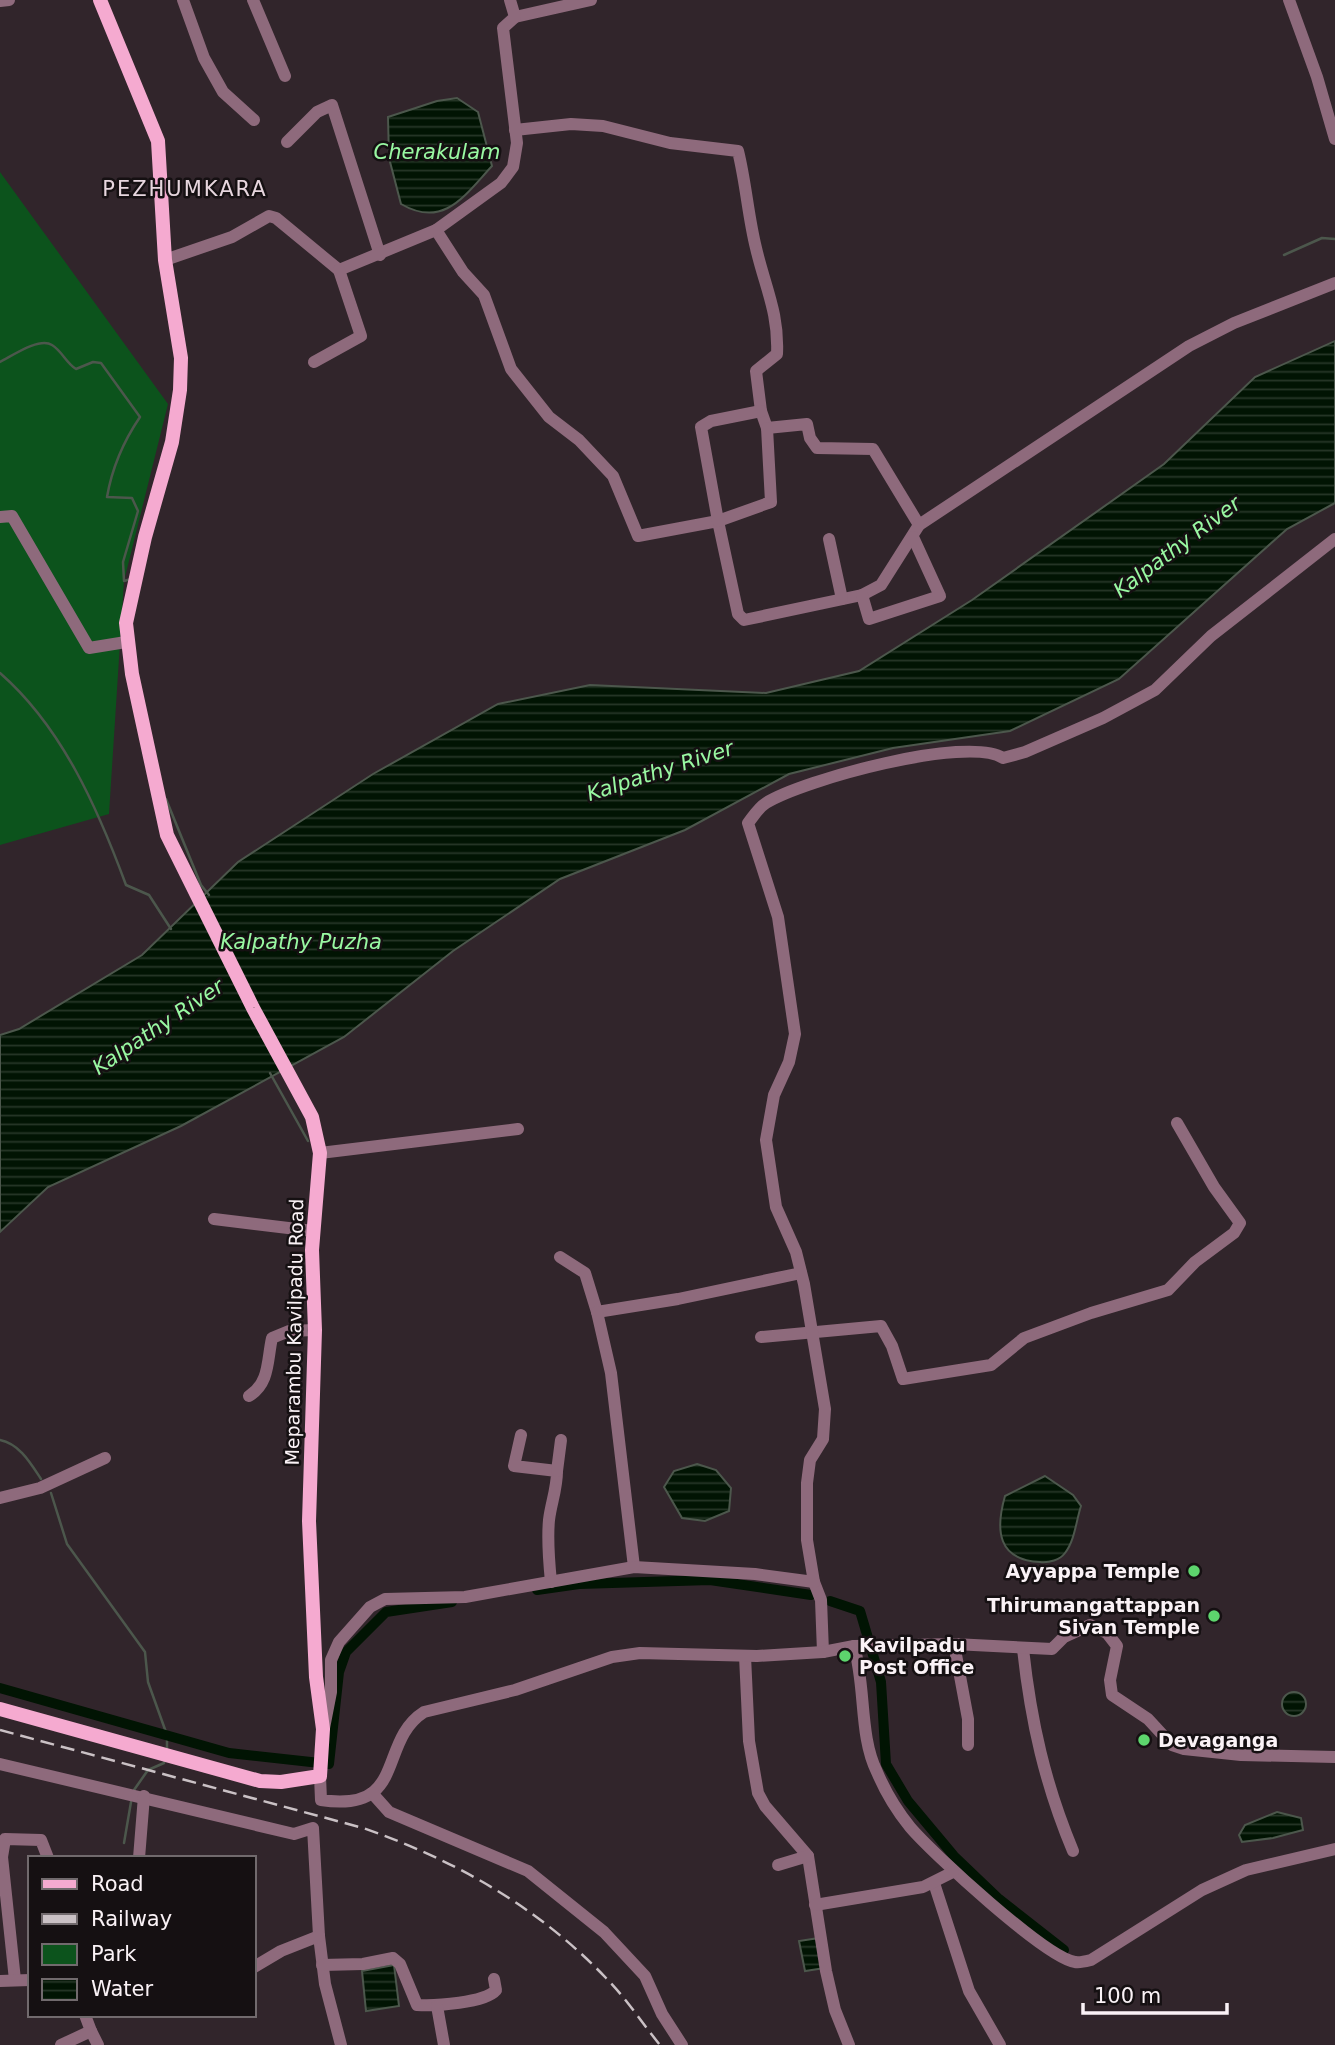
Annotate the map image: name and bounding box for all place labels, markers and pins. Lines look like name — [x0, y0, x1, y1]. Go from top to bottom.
place label: Ayyappa Temple — [1006, 1560, 1180, 1582]
marker: Ayyappa Temple — [1186, 1563, 1202, 1579]
place label: Thirumangattappan Sivan Temple — [987, 1594, 1200, 1638]
marker: Thirumangattappan Sivan Temple — [1206, 1608, 1222, 1624]
place label: Kavilpadu Post Office — [859, 1634, 974, 1678]
marker: Kavilpadu Post Office — [837, 1648, 853, 1664]
place label: Devaganga — [1158, 1729, 1278, 1751]
marker: Devaganga — [1136, 1732, 1152, 1748]

